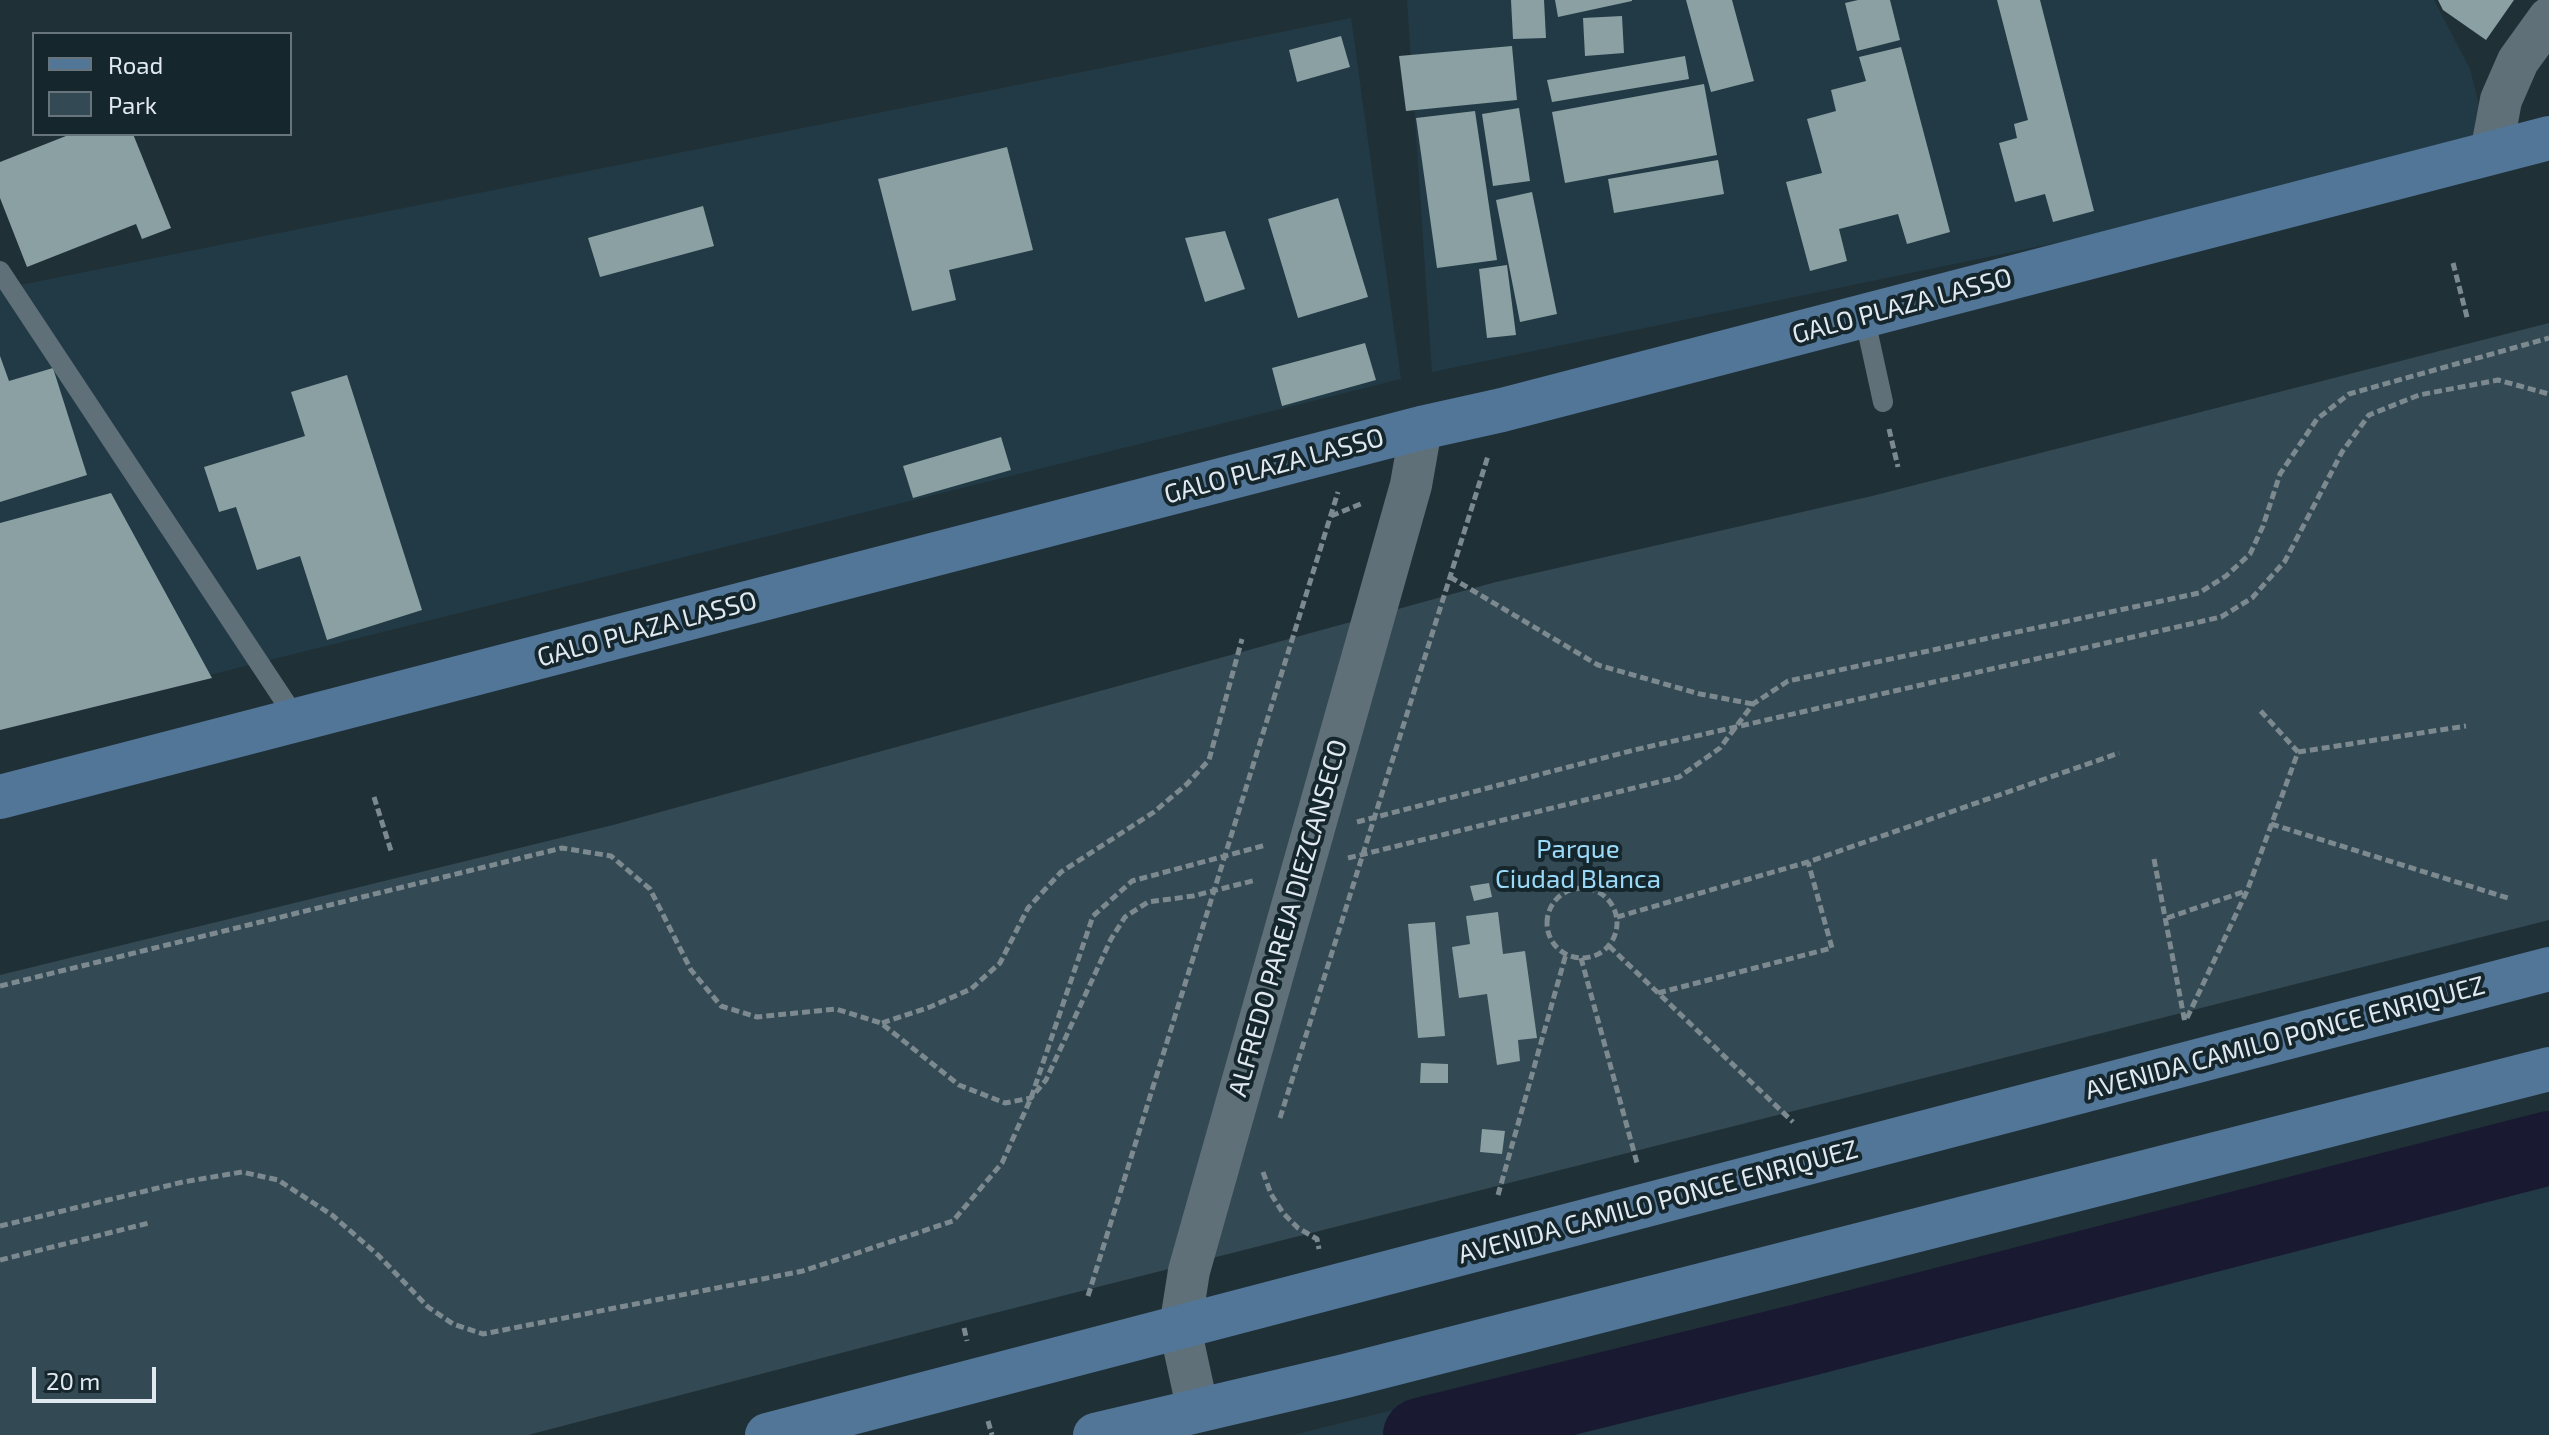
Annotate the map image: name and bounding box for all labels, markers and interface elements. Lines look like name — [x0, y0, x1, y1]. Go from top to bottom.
legend — [32, 32, 292, 136]
text: Road — [108, 50, 163, 79]
text: Park — [108, 90, 157, 119]
street label: GALO PLAZA LASSO — [1789, 262, 2015, 350]
street label: GALO PLAZA LASSO — [1161, 422, 1387, 510]
street label: GALO PLAZA LASSO — [534, 585, 760, 673]
street label: ALFREDO PAREJA DIEZCANSECO — [1222, 736, 1354, 1100]
park label: Parque Ciudad Blanca — [1495, 833, 1661, 894]
street label: AVENIDA CAMILO PONCE ENRIQUEZ — [2082, 970, 2488, 1106]
street label: AVENIDA CAMILO PONCE ENRIQUEZ — [1455, 1134, 1861, 1270]
scale bar — [36, 1351, 160, 1401]
text: 20 m — [46, 1366, 100, 1395]

